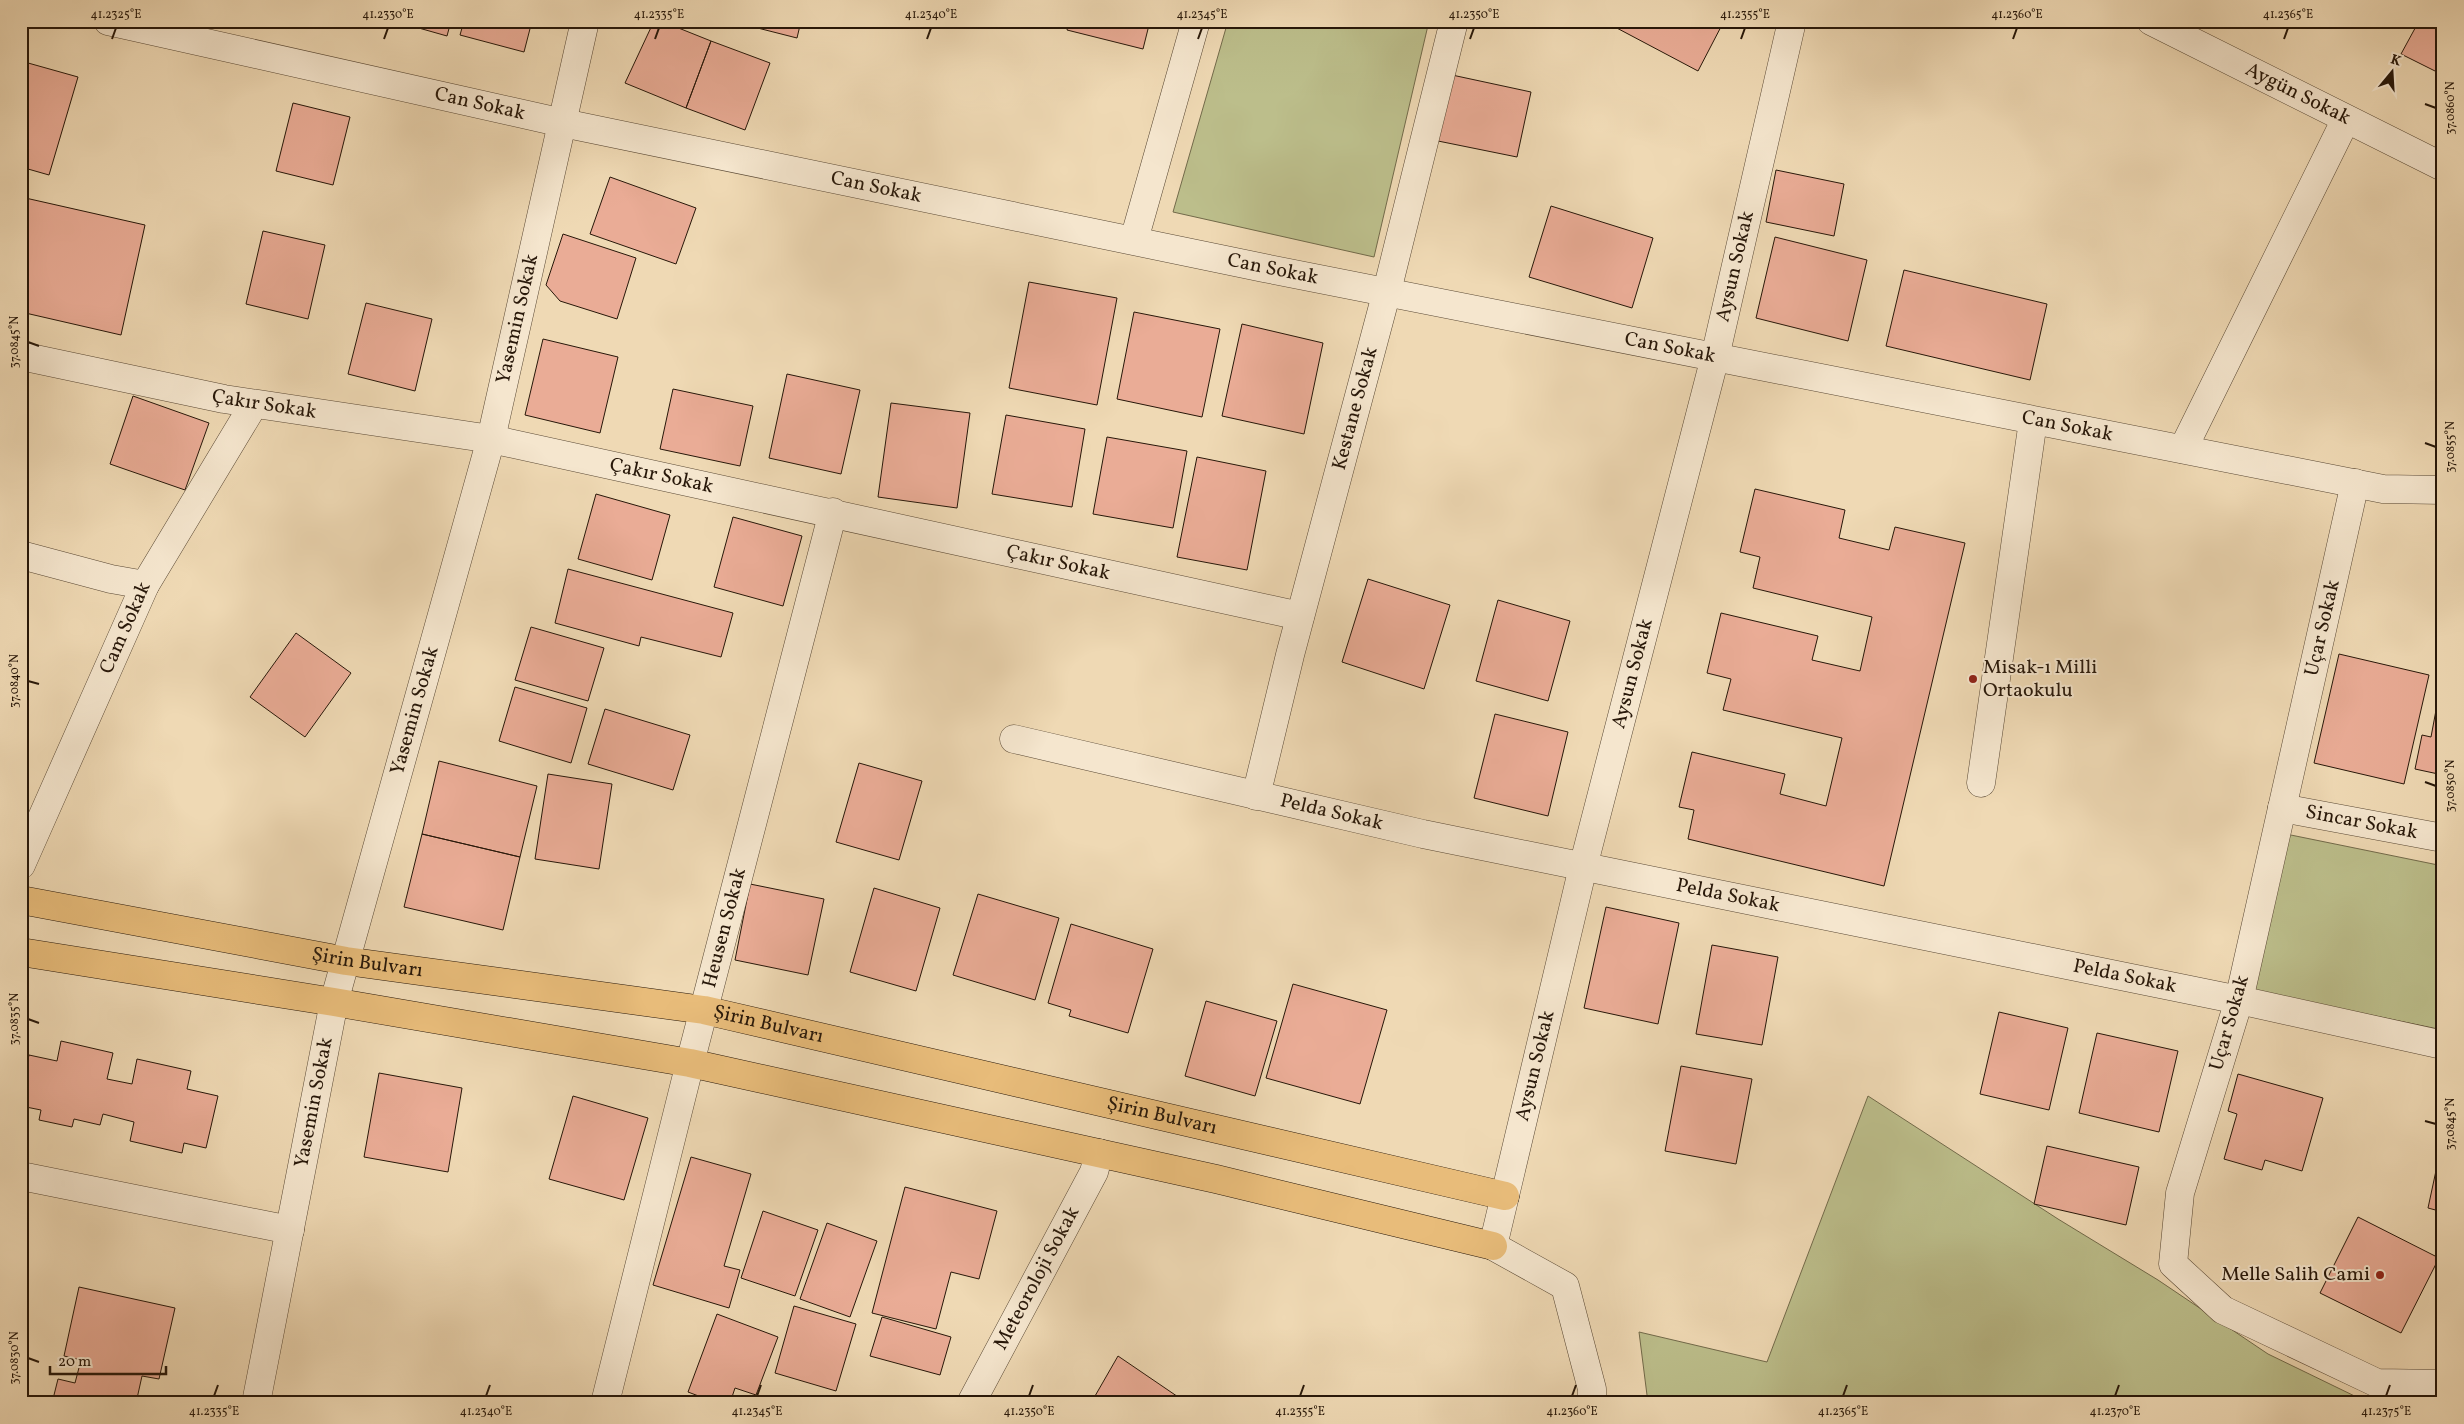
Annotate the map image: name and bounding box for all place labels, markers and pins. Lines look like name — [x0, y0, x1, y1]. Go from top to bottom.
place label: Misak-ı Milli Ortaokulu — [1983, 654, 2097, 705]
marker: Misak-ı Milli Ortaokulu — [1967, 673, 1979, 685]
place label: Melle Salih Cami — [2221, 1261, 2370, 1289]
marker: Melle Salih Cami — [2374, 1269, 2386, 1281]

